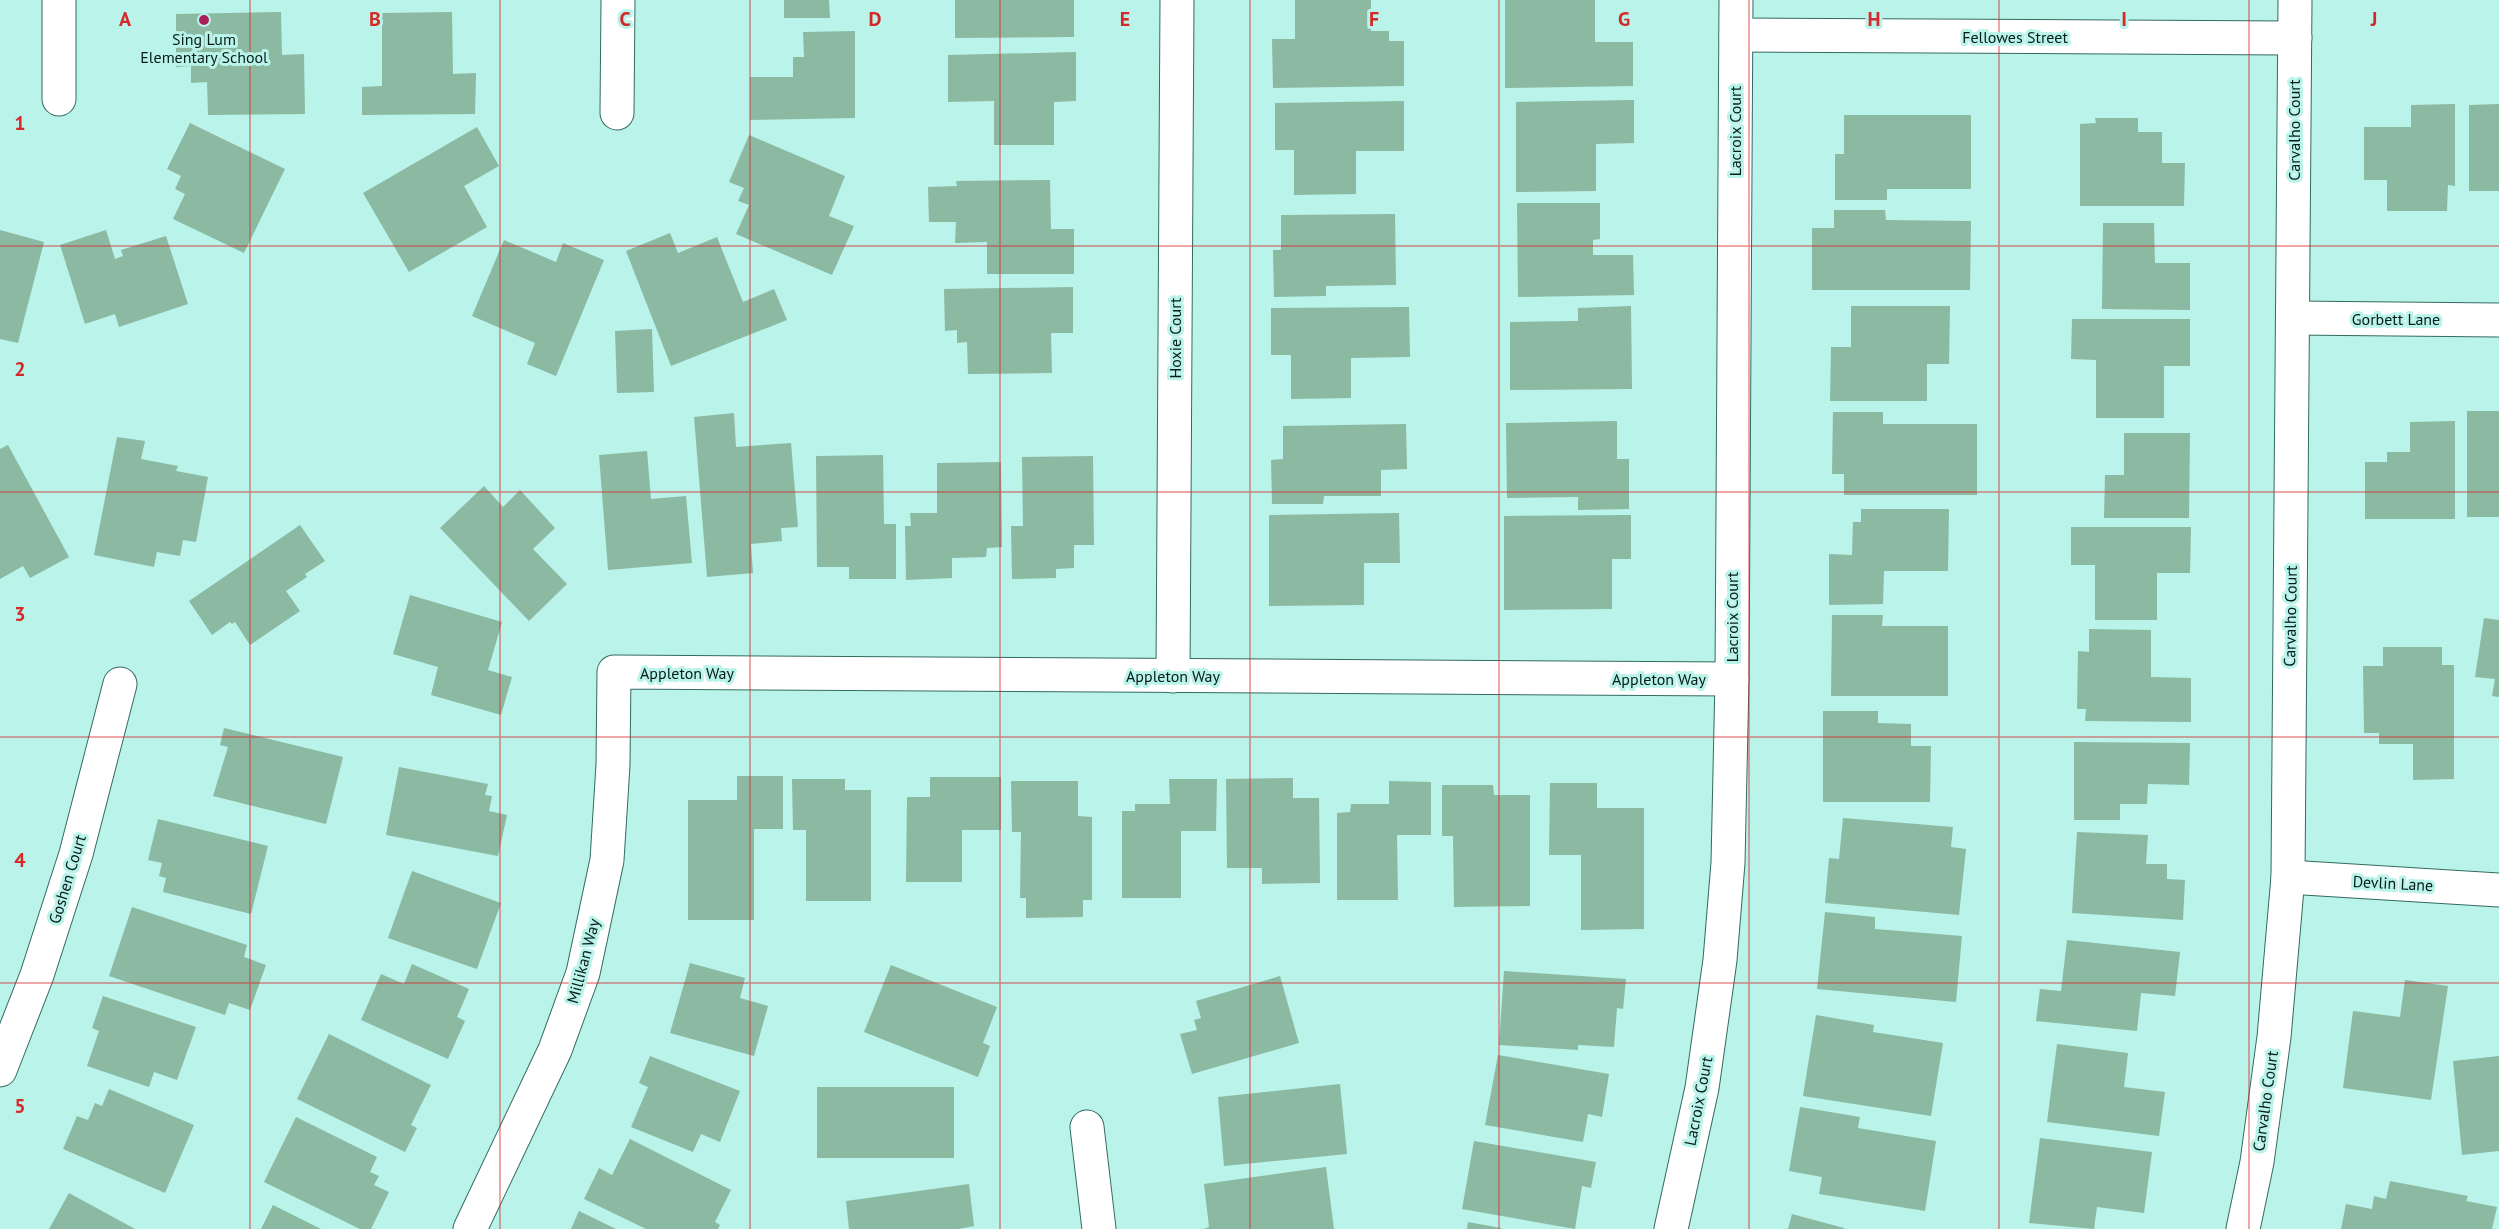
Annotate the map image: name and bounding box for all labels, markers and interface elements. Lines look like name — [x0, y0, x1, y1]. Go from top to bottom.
text: A — [119, 6, 132, 32]
text: B — [369, 6, 381, 32]
text: C — [619, 6, 631, 32]
text: D — [869, 6, 882, 32]
text: E — [1120, 6, 1130, 32]
text: F — [1369, 6, 1379, 32]
text: G — [1618, 6, 1630, 32]
text: H — [1867, 6, 1881, 32]
text: I — [2121, 6, 2127, 32]
text: J — [2370, 6, 2377, 32]
marker: Sing Lum Elementary School — [197, 13, 211, 27]
street label: Fellowes Street — [1962, 27, 2068, 47]
place label: Sing Lum Elementary School — [140, 29, 268, 67]
street label: Carvalho Court — [2284, 79, 2304, 181]
street label: Lacroix Court — [1725, 85, 1745, 176]
text: 1 — [14, 110, 26, 136]
street label: Hoxie Court — [1165, 297, 1185, 379]
street label: Gorbett Lane — [2352, 309, 2440, 329]
text: 2 — [14, 356, 26, 382]
street label: Carvalho Court — [2279, 565, 2301, 667]
street label: Lacroix Court — [1722, 571, 1742, 662]
text: 3 — [14, 601, 26, 627]
street label: Appleton Way — [640, 663, 735, 683]
street label: Appleton Way — [1126, 666, 1221, 686]
street label: Appleton Way — [1612, 669, 1707, 689]
street label: Goshen Court — [44, 831, 90, 926]
text: 4 — [14, 847, 26, 873]
street label: Devlin Lane — [2352, 871, 2434, 895]
street label: Millikan Way — [562, 916, 604, 1006]
street label: Carvalho Court — [2248, 1049, 2282, 1153]
street label: Lacroix Court — [1680, 1054, 1717, 1147]
text: 5 — [14, 1093, 26, 1119]

